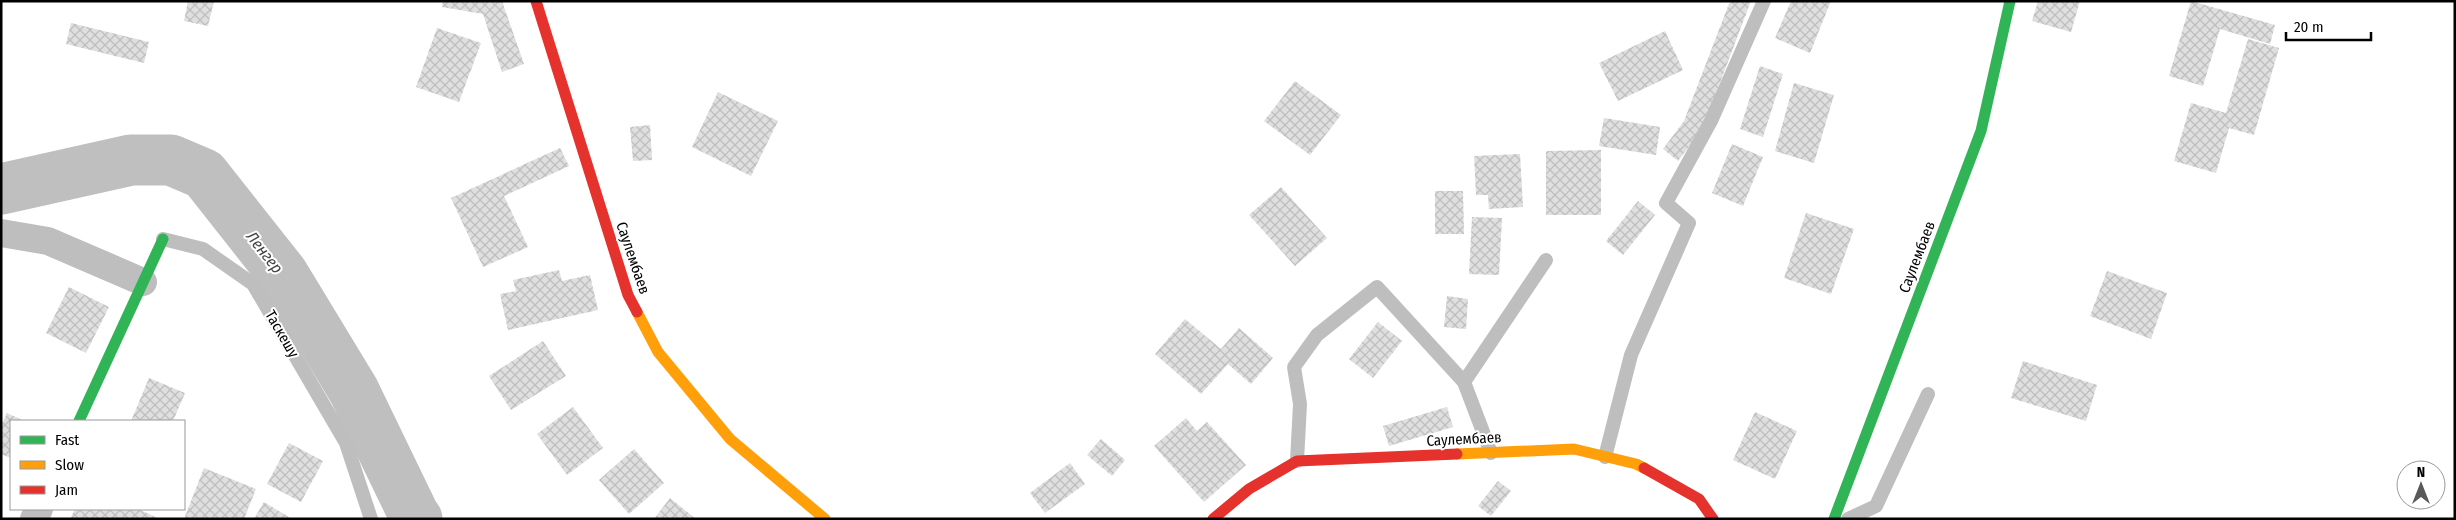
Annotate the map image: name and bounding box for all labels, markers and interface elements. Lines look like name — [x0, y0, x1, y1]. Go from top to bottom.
scale bar — [2286, 10, 2371, 42]
text: 20 m — [2294, 18, 2324, 36]
street label: Саулембаев — [612, 219, 654, 297]
street label: Саулембаев — [1895, 219, 1939, 295]
water label: Ленгер — [242, 227, 287, 277]
street label: Таскешу — [261, 307, 303, 361]
legend — [10, 420, 185, 510]
street label: Саулембаев — [1426, 428, 1502, 450]
text: Fast — [55, 431, 79, 449]
text: Slow — [55, 456, 84, 474]
north arrow — [2396, 460, 2446, 510]
text: N — [2417, 464, 2425, 481]
text: Jam — [55, 481, 78, 499]

